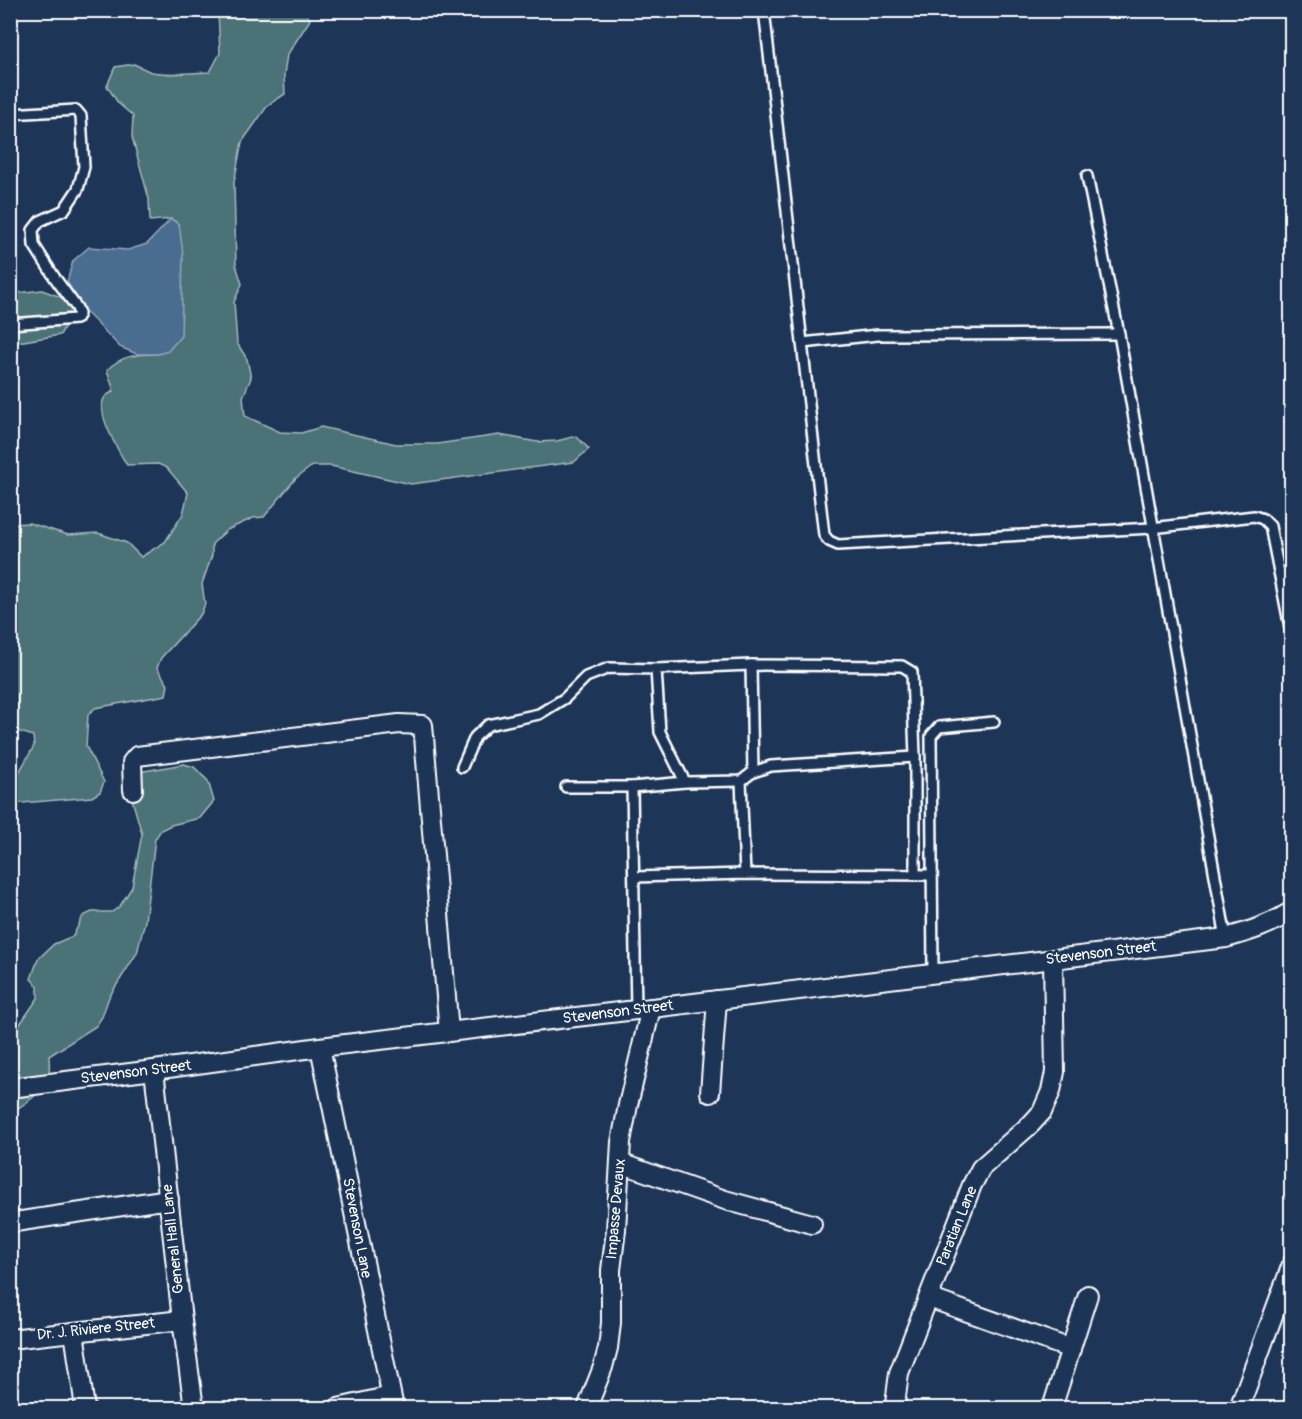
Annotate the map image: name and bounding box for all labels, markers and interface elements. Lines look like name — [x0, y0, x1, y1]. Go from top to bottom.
street label: Stevenson Street — [1045, 937, 1158, 969]
street label: Stevenson Street — [562, 996, 675, 1028]
street label: Stevenson Street — [80, 1056, 193, 1088]
street label: Impasse Devaux — [602, 1158, 630, 1260]
street label: Stevenson Lane — [338, 1176, 376, 1280]
street label: General Hall Lane — [158, 1183, 188, 1295]
street label: Paratian Lane — [932, 1183, 982, 1269]
street label: Dr. J. Riviere Street — [36, 1313, 157, 1345]

